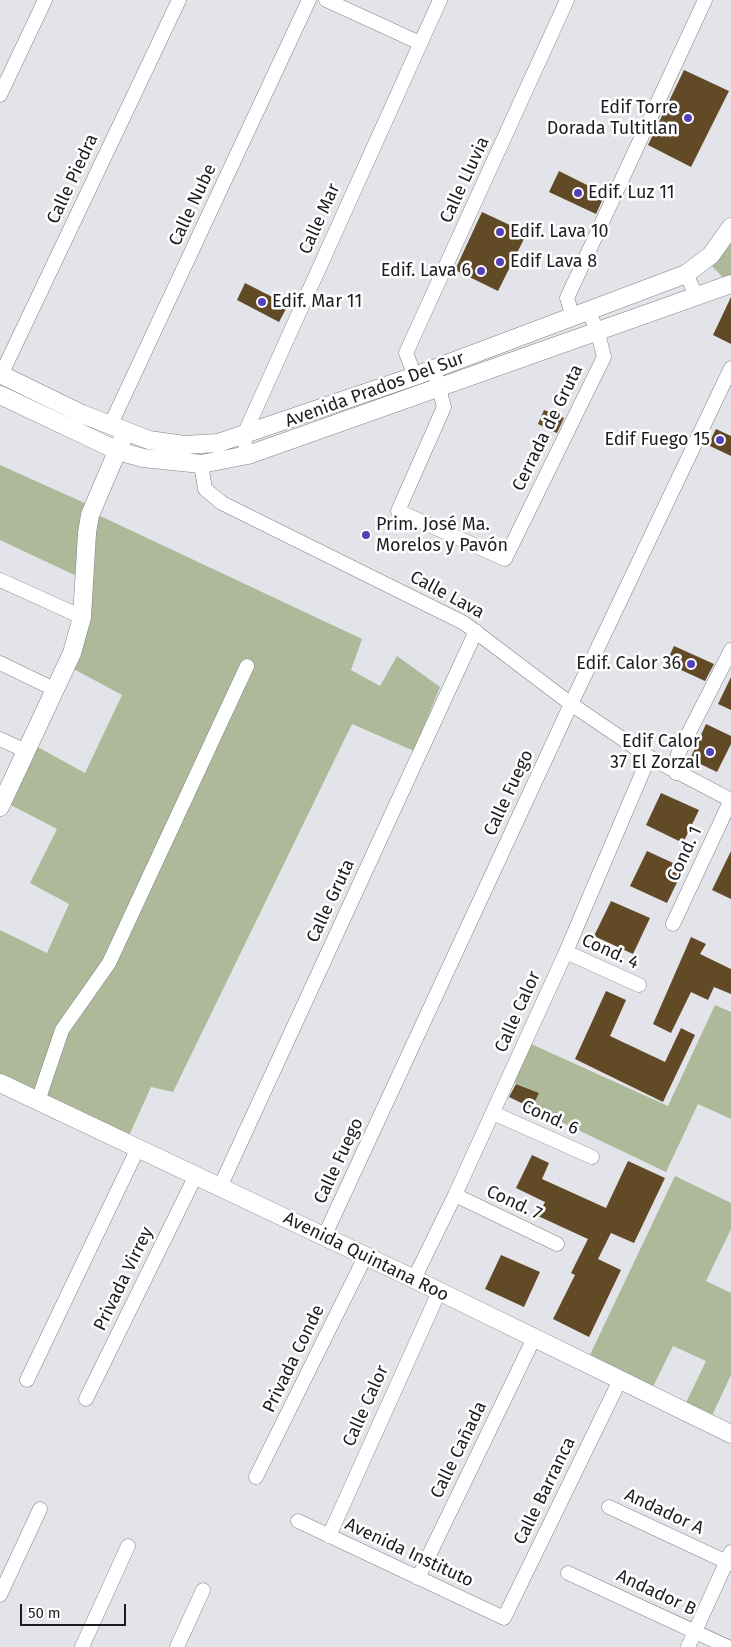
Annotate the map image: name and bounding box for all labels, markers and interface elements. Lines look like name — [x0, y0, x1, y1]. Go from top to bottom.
place label: Edif Torre Dorada Tultitlan — [547, 97, 678, 140]
marker: Edif Torre Dorada Tultitlan — [682, 112, 694, 124]
street label: Calle Piedra — [43, 131, 103, 227]
street label: Calle Lluvia — [436, 133, 494, 227]
street label: Calle Nube — [165, 161, 221, 249]
street label: Calle Mar — [295, 180, 345, 258]
place label: Edif. Luz 11 — [588, 182, 674, 204]
marker: Edif. Luz 11 — [572, 187, 584, 199]
place label: Edif. Lava 10 — [510, 221, 609, 243]
marker: Edif. Lava 10 — [494, 226, 506, 238]
place label: Edif Lava 8 — [510, 251, 597, 273]
marker: Edif Lava 8 — [494, 256, 506, 268]
place label: Edif. Lava 6 — [381, 260, 471, 282]
marker: Edif. Lava 6 — [475, 265, 487, 277]
place label: Edif. Mar 11 — [272, 291, 362, 313]
marker: Edif. Mar 11 — [256, 296, 268, 308]
street label: Avenida Prados Del Sur — [282, 347, 468, 433]
street label: Cerrada de Gruta — [508, 361, 588, 495]
place label: Edif Fuego 15 — [604, 429, 710, 451]
marker: Edif Fuego 15 — [714, 434, 726, 446]
place label: Prim. José Ma. Morelos y Pavón — [376, 514, 508, 556]
marker: Prim. José Ma. Morelos y Pavón — [360, 529, 372, 541]
street label: Calle Lava — [406, 566, 488, 624]
place label: Edif. Calor 36 — [576, 653, 681, 675]
marker: Edif. Calor 36 — [685, 658, 697, 670]
place label: Edif Calor 37 El Zorzal — [610, 731, 700, 774]
street label: Calle Fuego — [480, 746, 538, 840]
marker: Edif Calor 37 El Zorzal — [704, 746, 716, 758]
street label: Cond. 1 — [663, 823, 707, 885]
street label: Calle Gruta — [302, 856, 360, 946]
street label: Cond. 4 — [578, 930, 642, 974]
street label: Calle Calor — [491, 968, 545, 1056]
street label: Cond. 6 — [518, 1096, 582, 1140]
street label: Calle Fuego — [310, 1114, 368, 1208]
street label: Cond. 7 — [483, 1181, 545, 1225]
street label: Avenida Quintana Roo — [280, 1208, 452, 1306]
street label: Privada Virrey — [90, 1224, 158, 1334]
street label: Privada Conde — [259, 1302, 329, 1416]
street label: Calle Calor — [339, 1362, 393, 1450]
street label: Calle Cañada — [426, 1398, 492, 1502]
street label: Calle Barranca — [510, 1434, 580, 1548]
street label: Andador A — [621, 1484, 707, 1540]
street label: Avenida Instituto — [341, 1514, 477, 1592]
street label: Andador B — [613, 1565, 699, 1621]
scale bar — [22, 1594, 129, 1626]
text: 50 m — [28, 1604, 61, 1622]

